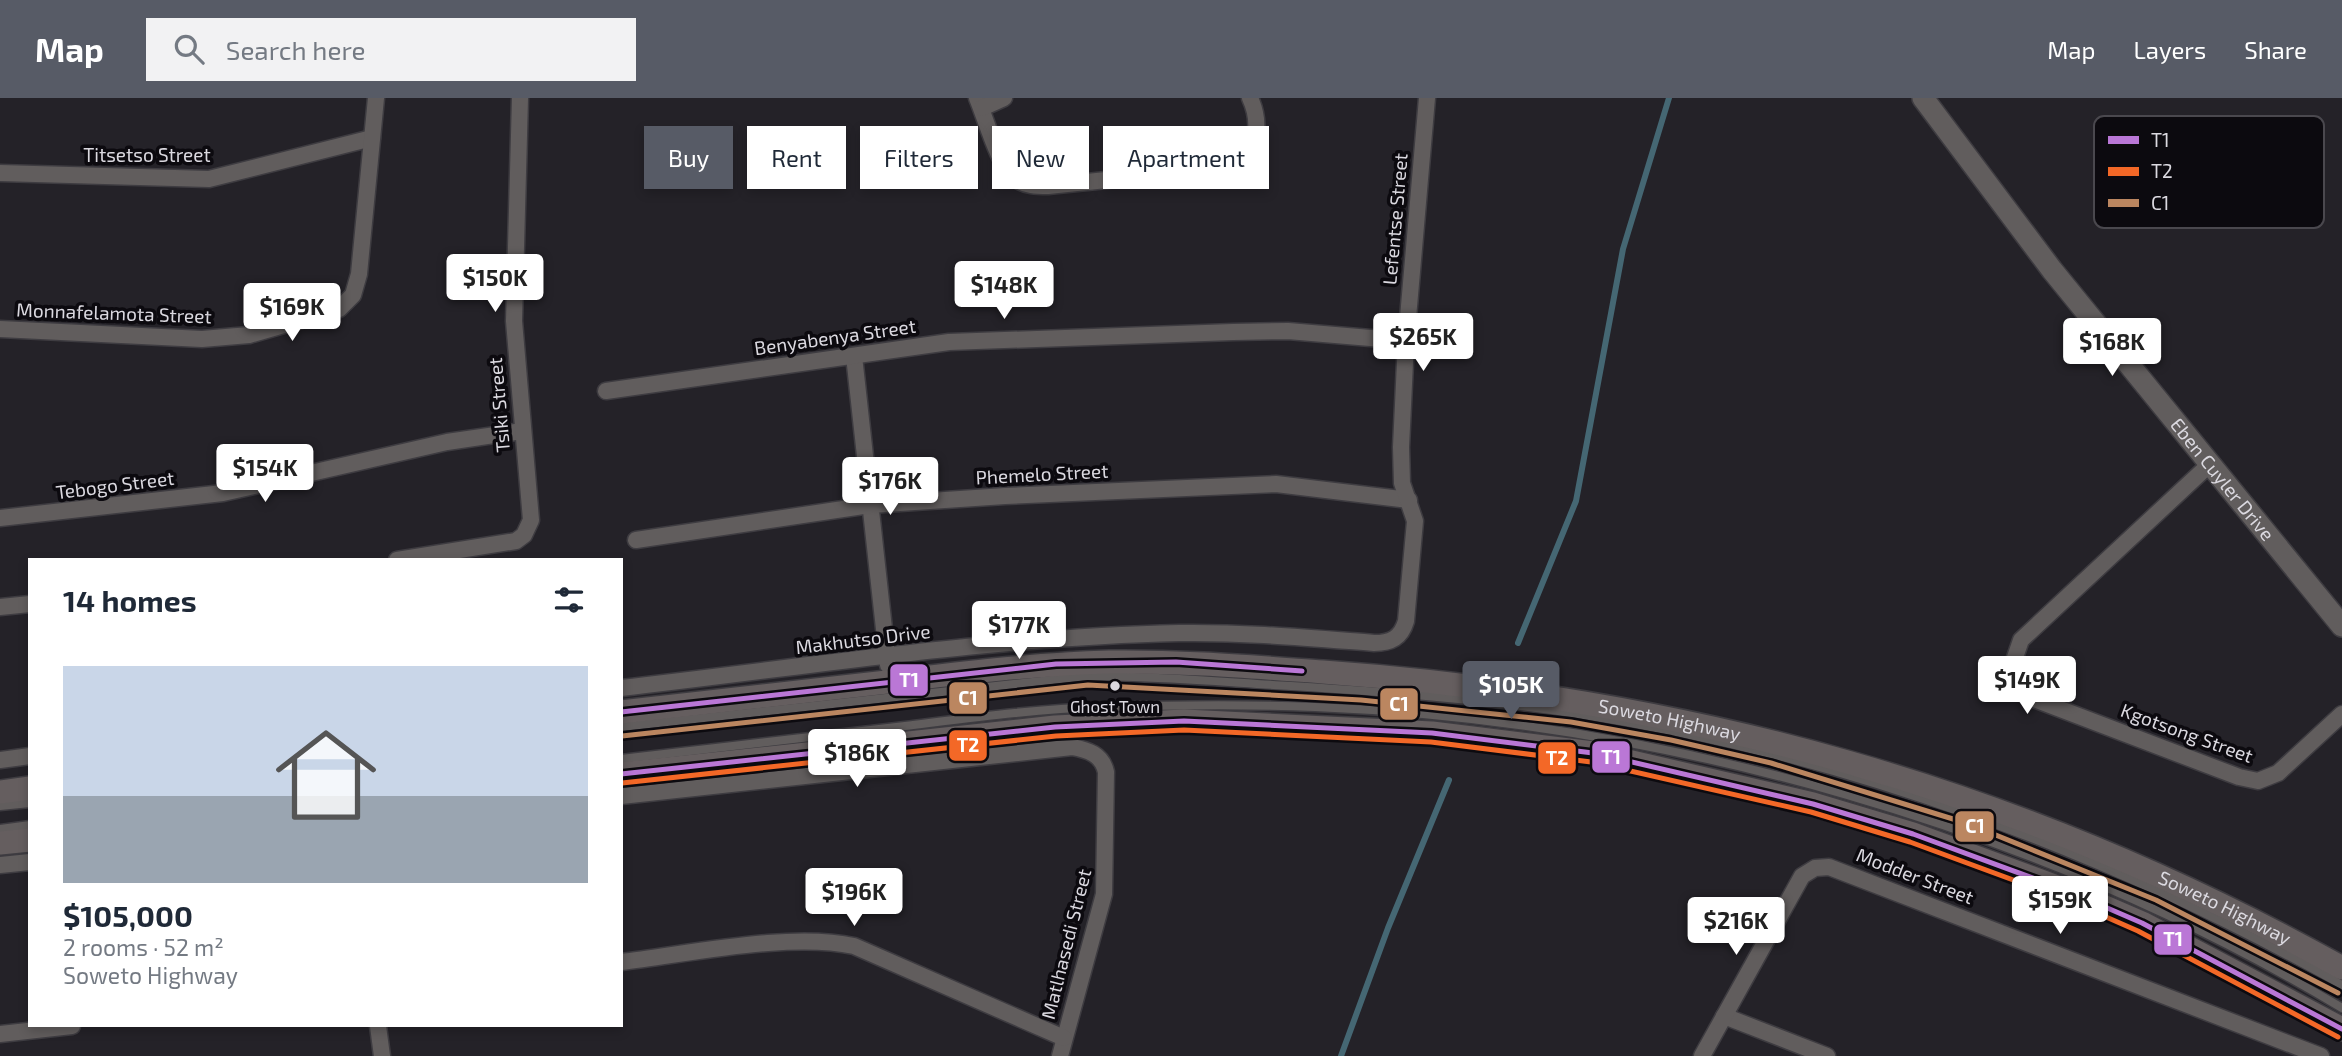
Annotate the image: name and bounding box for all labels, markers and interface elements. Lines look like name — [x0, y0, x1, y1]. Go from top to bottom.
search box — [146, 18, 636, 81]
text: Map — [35, 29, 104, 69]
icon: search — [170, 30, 208, 68]
text: Search here — [226, 34, 365, 65]
text: Map — [2047, 35, 2095, 64]
text: Layers — [2133, 35, 2206, 64]
text: Share — [2244, 35, 2307, 64]
legend — [2094, 116, 2324, 228]
chip: Buy — [644, 126, 733, 189]
chip: Rent — [747, 126, 846, 189]
chip: Filters — [860, 126, 978, 189]
chip: New — [992, 126, 1089, 189]
chip: Apartment — [1103, 126, 1269, 189]
text: T1 — [2151, 128, 2170, 151]
street label: Titsetso Street — [83, 143, 211, 166]
street label: Lefentse Street — [1377, 152, 1412, 286]
text: T2 — [2151, 159, 2173, 182]
text: C1 — [2151, 191, 2169, 214]
pin: $150K — [446, 254, 544, 314]
pin: $148K — [955, 262, 1053, 321]
text: $150K — [462, 263, 528, 291]
text: $148K — [971, 270, 1037, 298]
pin: $169K — [243, 284, 341, 343]
text: $169K — [260, 292, 325, 320]
street label: Monnafelamota Street — [16, 298, 212, 327]
street label: Benyabenya Street — [753, 314, 917, 359]
pin: $265K — [1374, 314, 1472, 373]
pin: $168K — [2063, 318, 2161, 378]
text: $265K — [1389, 322, 1457, 350]
text: $168K — [2079, 327, 2145, 355]
street label: Tsiki Street — [483, 357, 514, 453]
street label: Eben Cuyler Drive — [2166, 413, 2280, 545]
pin: $154K — [216, 444, 314, 504]
text: $154K — [232, 453, 298, 481]
pin: $176K — [841, 458, 939, 517]
street label: Phemelo Street — [975, 459, 1109, 488]
street label: Tebogo Street — [54, 466, 175, 503]
text: $176K — [858, 466, 922, 494]
icon: filters — [550, 581, 588, 619]
text: 14 homes — [63, 582, 197, 618]
pin: $177K — [970, 602, 1068, 661]
text: $177K — [988, 610, 1050, 638]
street label: Makhutso Drive — [794, 619, 932, 658]
pin: $149K — [1978, 656, 2076, 716]
pin: $105K — [1462, 662, 1560, 721]
line badge: T1 — [889, 663, 929, 697]
text: $149K — [1994, 665, 2060, 693]
text: T1 — [899, 668, 919, 691]
text: $105K — [1478, 670, 1544, 698]
marker: Ghost Town — [1108, 679, 1122, 693]
line badge: C1 — [948, 681, 988, 715]
text: C1 — [958, 686, 978, 709]
line badge: C1 — [1379, 687, 1419, 721]
text: C1 — [1389, 692, 1409, 715]
street label: Soweto Highway — [1597, 693, 1743, 745]
place label: Ghost Town — [1070, 696, 1160, 716]
street label: Kgotsong Street — [2118, 698, 2256, 767]
icon: home — [263, 712, 389, 838]
line badge: T2 — [948, 729, 988, 762]
pin: $186K — [808, 730, 906, 789]
text: T2 — [957, 733, 979, 756]
text: $186K — [824, 738, 890, 766]
line badge: T1 — [1591, 740, 1631, 774]
line badge: T2 — [1537, 741, 1577, 775]
text: T1 — [1601, 745, 1621, 768]
text: T2 — [1546, 746, 1568, 769]
line badge: C1 — [1954, 810, 1995, 843]
text: C1 — [1965, 814, 1985, 837]
street label: Modder Street — [1853, 843, 1977, 908]
street label: Soweto Highway — [2155, 865, 2295, 949]
street label: Matlhasedi Street — [1036, 866, 1095, 1021]
pin: $196K — [805, 868, 903, 928]
pin: $159K — [2011, 876, 2109, 936]
text: $196K — [822, 877, 887, 905]
text: $159K — [2028, 885, 2092, 913]
text: $105,000 — [63, 897, 193, 933]
pin: $216K — [1687, 898, 1785, 957]
text: $216K — [1704, 906, 1768, 934]
line badge: T1 — [2153, 923, 2193, 956]
text: T1 — [2163, 927, 2183, 950]
text: 2 rooms · 52 m² — [63, 933, 224, 961]
text: Soweto Highway — [63, 961, 238, 989]

